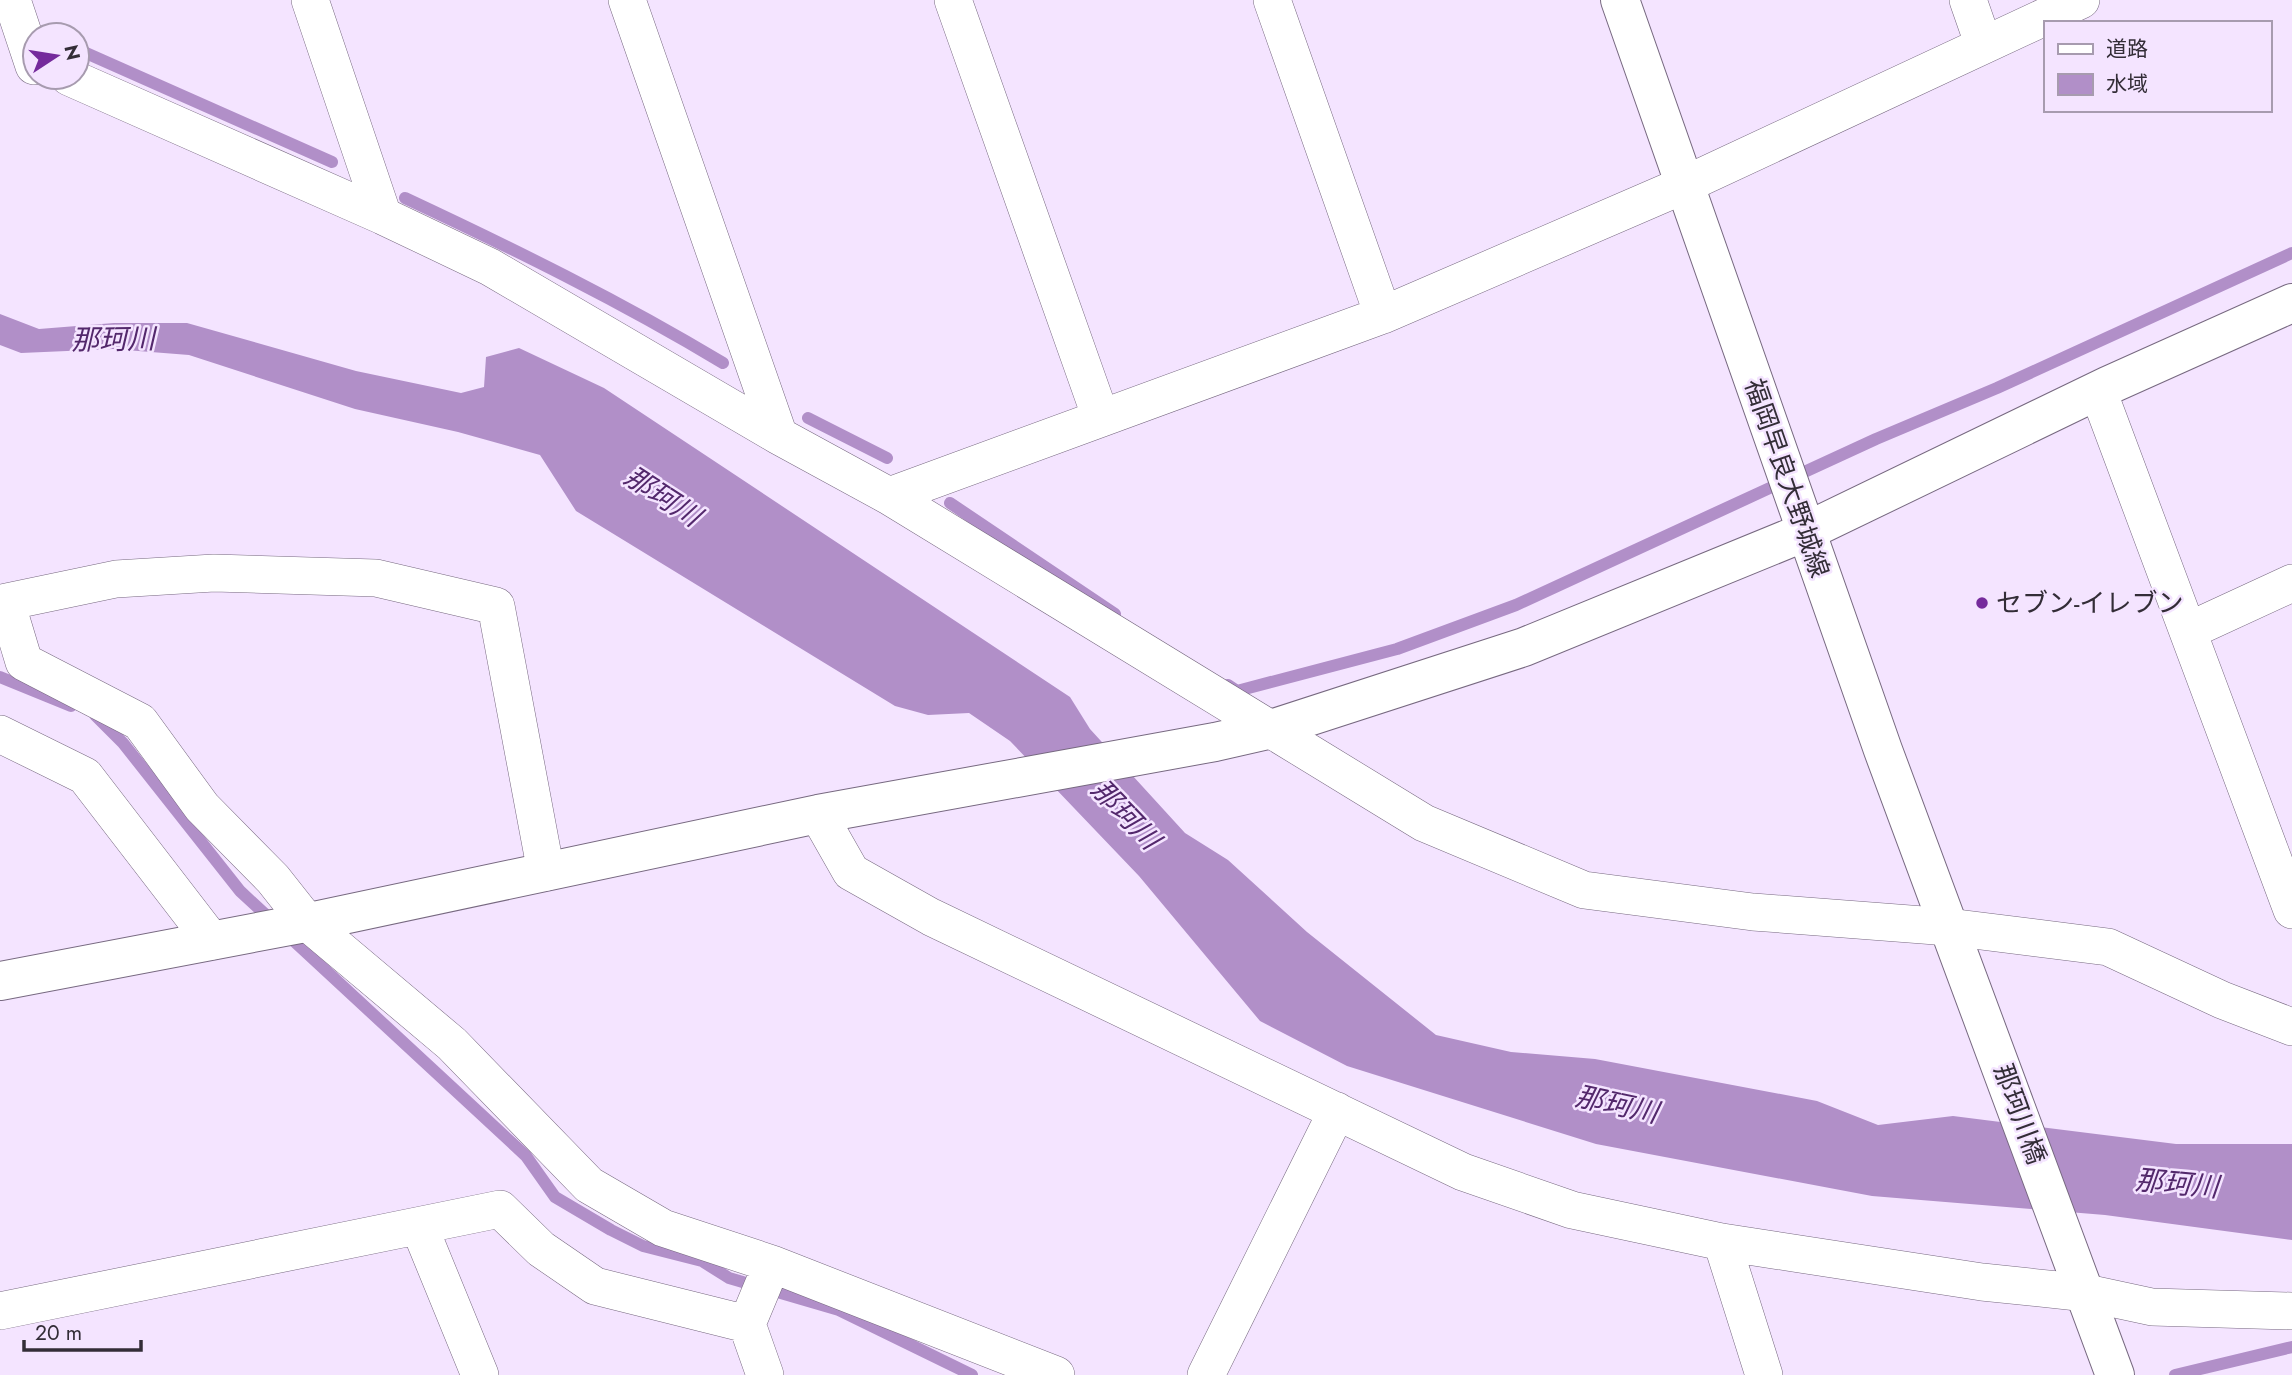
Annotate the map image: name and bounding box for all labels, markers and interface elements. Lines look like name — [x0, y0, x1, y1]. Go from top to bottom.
north arrow — [21, 21, 91, 91]
legend — [2044, 21, 2271, 112]
text: 道路 — [2106, 34, 2148, 64]
text: N — [57, 42, 87, 63]
text: 水域 — [2106, 69, 2148, 99]
water label: 那珂川 — [71, 318, 158, 361]
street label: 福岡早良大野城線 — [1735, 373, 1839, 583]
water label: 那珂川 — [616, 456, 712, 538]
place label: セブン-イレブン — [1996, 584, 2183, 622]
marker: セブン-イレブン — [1974, 595, 1990, 611]
water label: 那珂川 — [1082, 770, 1172, 861]
street label: 那珂川橋 — [1984, 1059, 2056, 1169]
water label: 那珂川 — [1572, 1076, 1665, 1134]
water label: 那珂川 — [2133, 1159, 2224, 1208]
scale bar — [24, 1308, 142, 1352]
text: 20 m — [35, 1318, 82, 1348]

